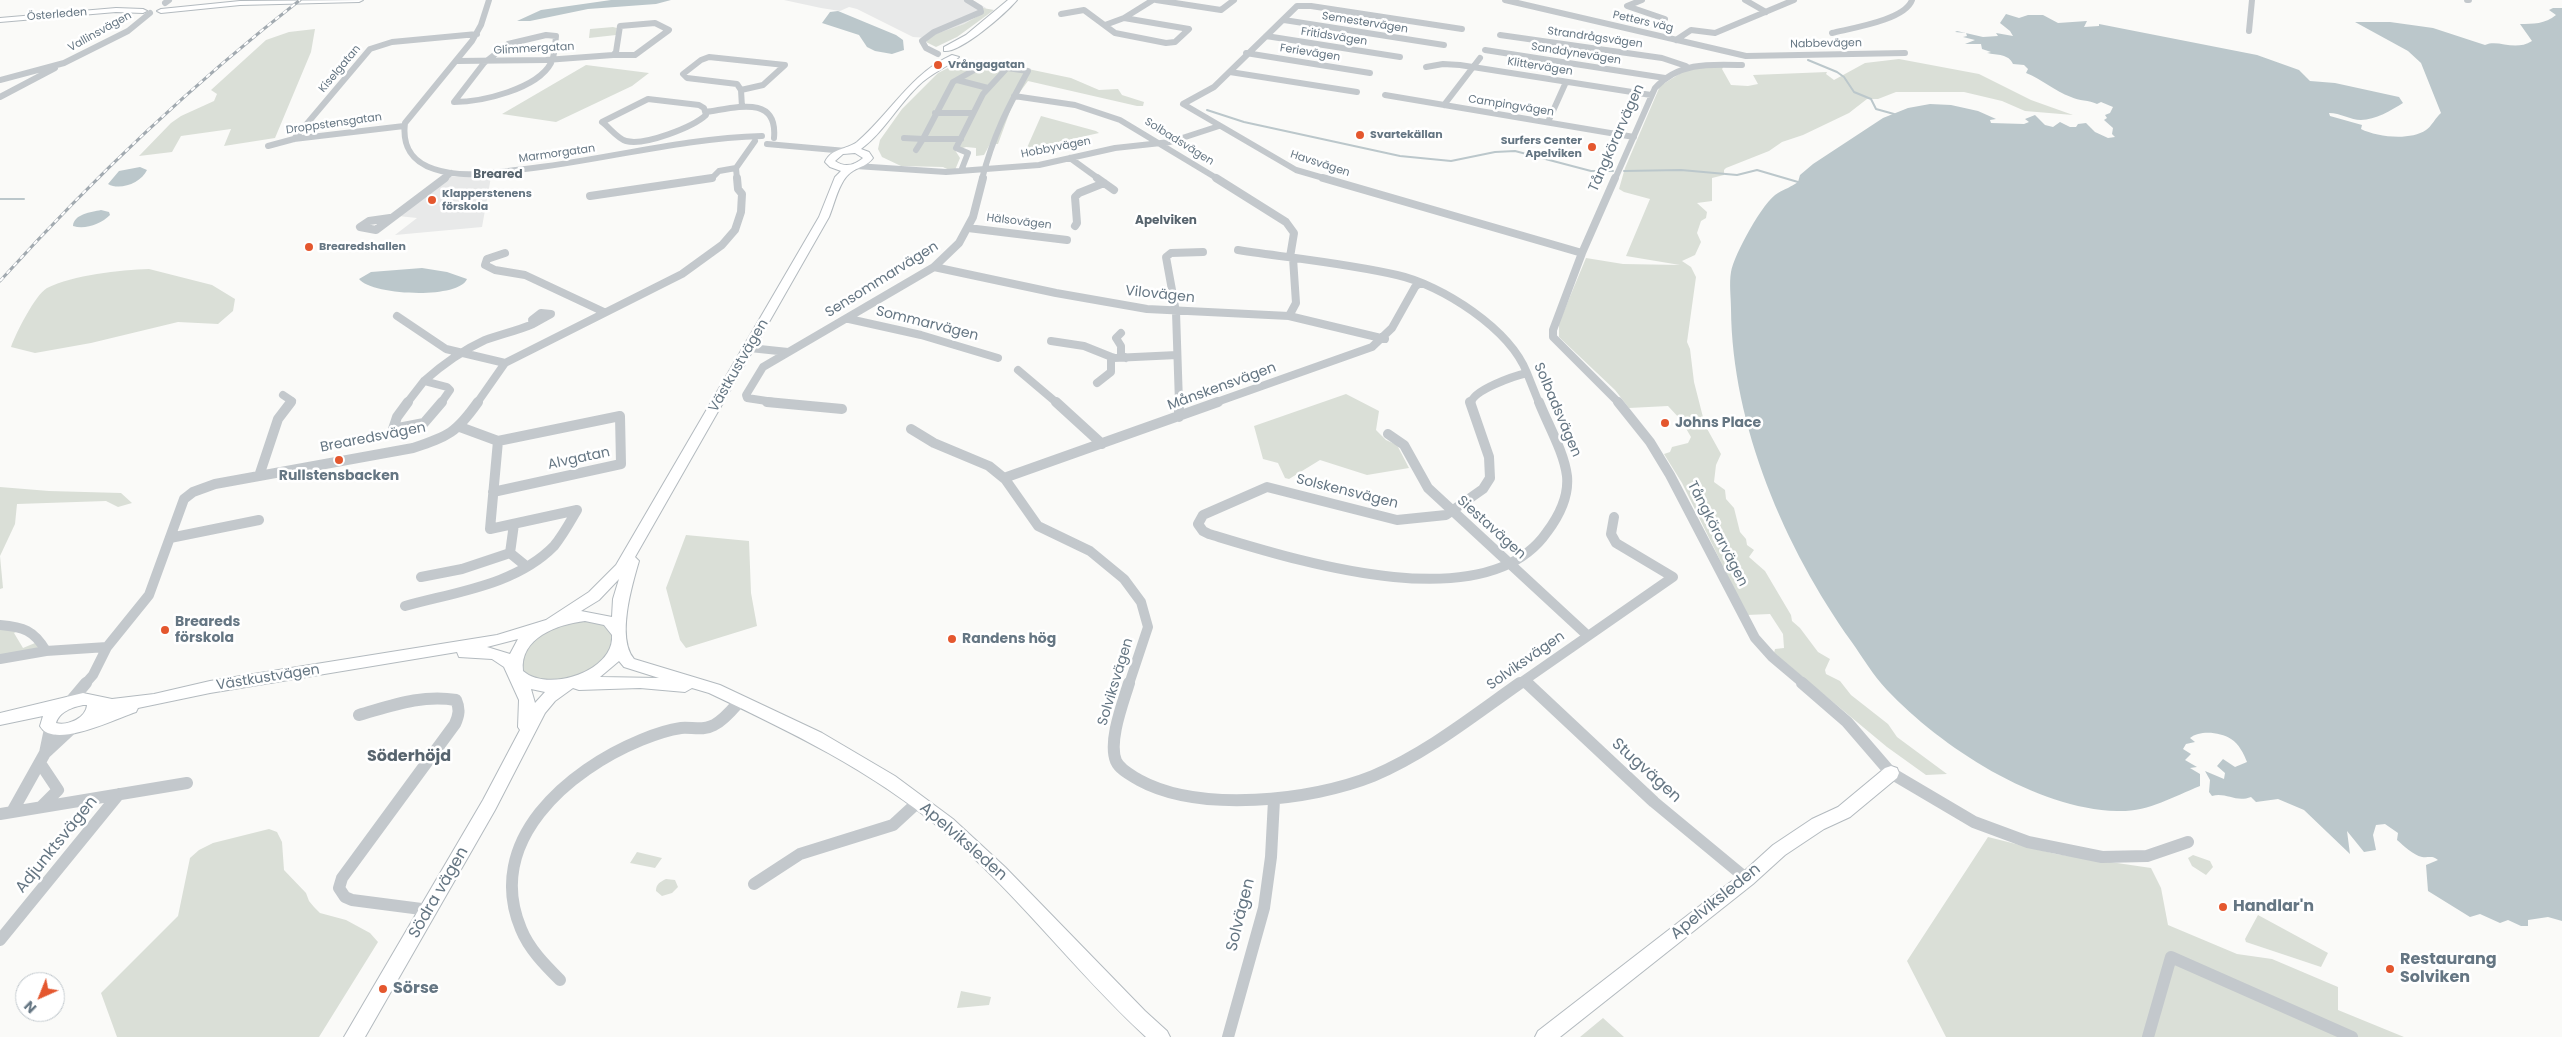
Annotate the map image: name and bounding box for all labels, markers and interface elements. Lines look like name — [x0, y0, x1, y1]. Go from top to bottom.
street label: Österleden — [26, 6, 88, 24]
street label: Vallinsvägen — [66, 9, 134, 55]
street label: Petters väg — [1611, 9, 1675, 35]
street label: Semestervägen — [1321, 10, 1409, 36]
street label: Fritidsvägen — [1300, 25, 1368, 49]
street label: Strandrågsvägen — [1547, 25, 1643, 51]
street label: Nabbevägen — [1790, 37, 1862, 51]
street label: Glimmergatan — [493, 40, 575, 58]
street label: Sanddynevägen — [1530, 40, 1622, 68]
street label: Ferievägen — [1279, 42, 1341, 64]
street label: Kiselgatan — [316, 43, 364, 95]
street label: Klittervägen — [1506, 55, 1574, 79]
place label: Vrångagatan — [948, 58, 1025, 72]
marker: Vrångagatan — [932, 59, 944, 71]
street label: Tångkörarvägen — [1586, 82, 1648, 194]
street label: Campingvägen — [1467, 93, 1555, 119]
street label: Droppstensgatan — [285, 111, 383, 137]
street label: Solbadsvägen — [1142, 115, 1216, 169]
place label: Svartekällan — [1370, 128, 1443, 142]
marker: Svartekällan — [1354, 129, 1366, 141]
place label: Surfers Center Apelviken — [1501, 134, 1582, 160]
street label: Hobbyvägen — [1020, 135, 1092, 161]
marker: Surfers Center Apelviken — [1586, 141, 1598, 153]
street label: Marmorgatan — [518, 142, 596, 166]
street label: Havsvägen — [1289, 148, 1351, 180]
district label: Breared — [473, 168, 523, 182]
place label: Klapperstenens förskola — [442, 187, 532, 213]
marker: Klapperstenens förskola — [426, 194, 438, 206]
street label: Hälsovägen — [986, 211, 1052, 233]
district label: Apelviken — [1135, 214, 1197, 228]
street label: Sensommarvägen — [822, 238, 942, 322]
place label: Brearedshallen — [319, 240, 406, 254]
marker: Brearedshallen — [303, 241, 315, 253]
street label: Vilovägen — [1124, 283, 1196, 307]
street label: Sommarvägen — [874, 303, 980, 345]
street label: Västkustvägen — [706, 317, 772, 415]
street label: Månskensvägen — [1165, 360, 1279, 414]
street label: Solbadsvägen — [1530, 360, 1584, 460]
place label: Johns Place — [1675, 415, 1761, 431]
marker: Johns Place — [1659, 417, 1671, 429]
street label: Brearedsvägen — [319, 420, 427, 456]
street label: Alvgatan — [546, 444, 612, 474]
marker: Rullstensbacken — [333, 454, 345, 466]
place label: Rullstensbacken — [279, 468, 399, 484]
street label: Solskensvägen — [1294, 471, 1400, 513]
street label: Tångkörarvägen — [1683, 479, 1751, 589]
street label: Siestavägen — [1453, 493, 1529, 563]
place label: Breareds förskola — [175, 614, 240, 646]
marker: Breareds förskola — [159, 624, 171, 636]
street label: Solviksvägen — [1484, 628, 1568, 694]
place label: Randens hög — [962, 631, 1056, 647]
marker: Randens hög — [946, 633, 958, 645]
street label: Solviksvägen — [1095, 636, 1137, 728]
street label: Västkustvägen — [215, 662, 321, 694]
street label: Stugvägen — [1607, 735, 1685, 807]
district label: Söderhöjd — [367, 747, 451, 767]
street label: Adjunktsvägen — [12, 793, 102, 897]
street label: Apelviksleden — [915, 799, 1011, 885]
street label: Södra vägen — [405, 844, 473, 942]
street label: Apelviksleden — [1667, 860, 1765, 944]
street label: Solvägen — [1223, 877, 1259, 953]
place label: Handlar'n — [2233, 897, 2314, 917]
marker: Handlar'n — [2217, 901, 2229, 913]
place label: Restaurang Solviken — [2400, 950, 2497, 988]
marker: Restaurang Solviken — [2384, 963, 2396, 975]
north arrow — [15, 972, 65, 1022]
place label: Sörse — [393, 979, 439, 999]
marker: Sörse — [377, 983, 389, 995]
text: N — [20, 996, 41, 1018]

